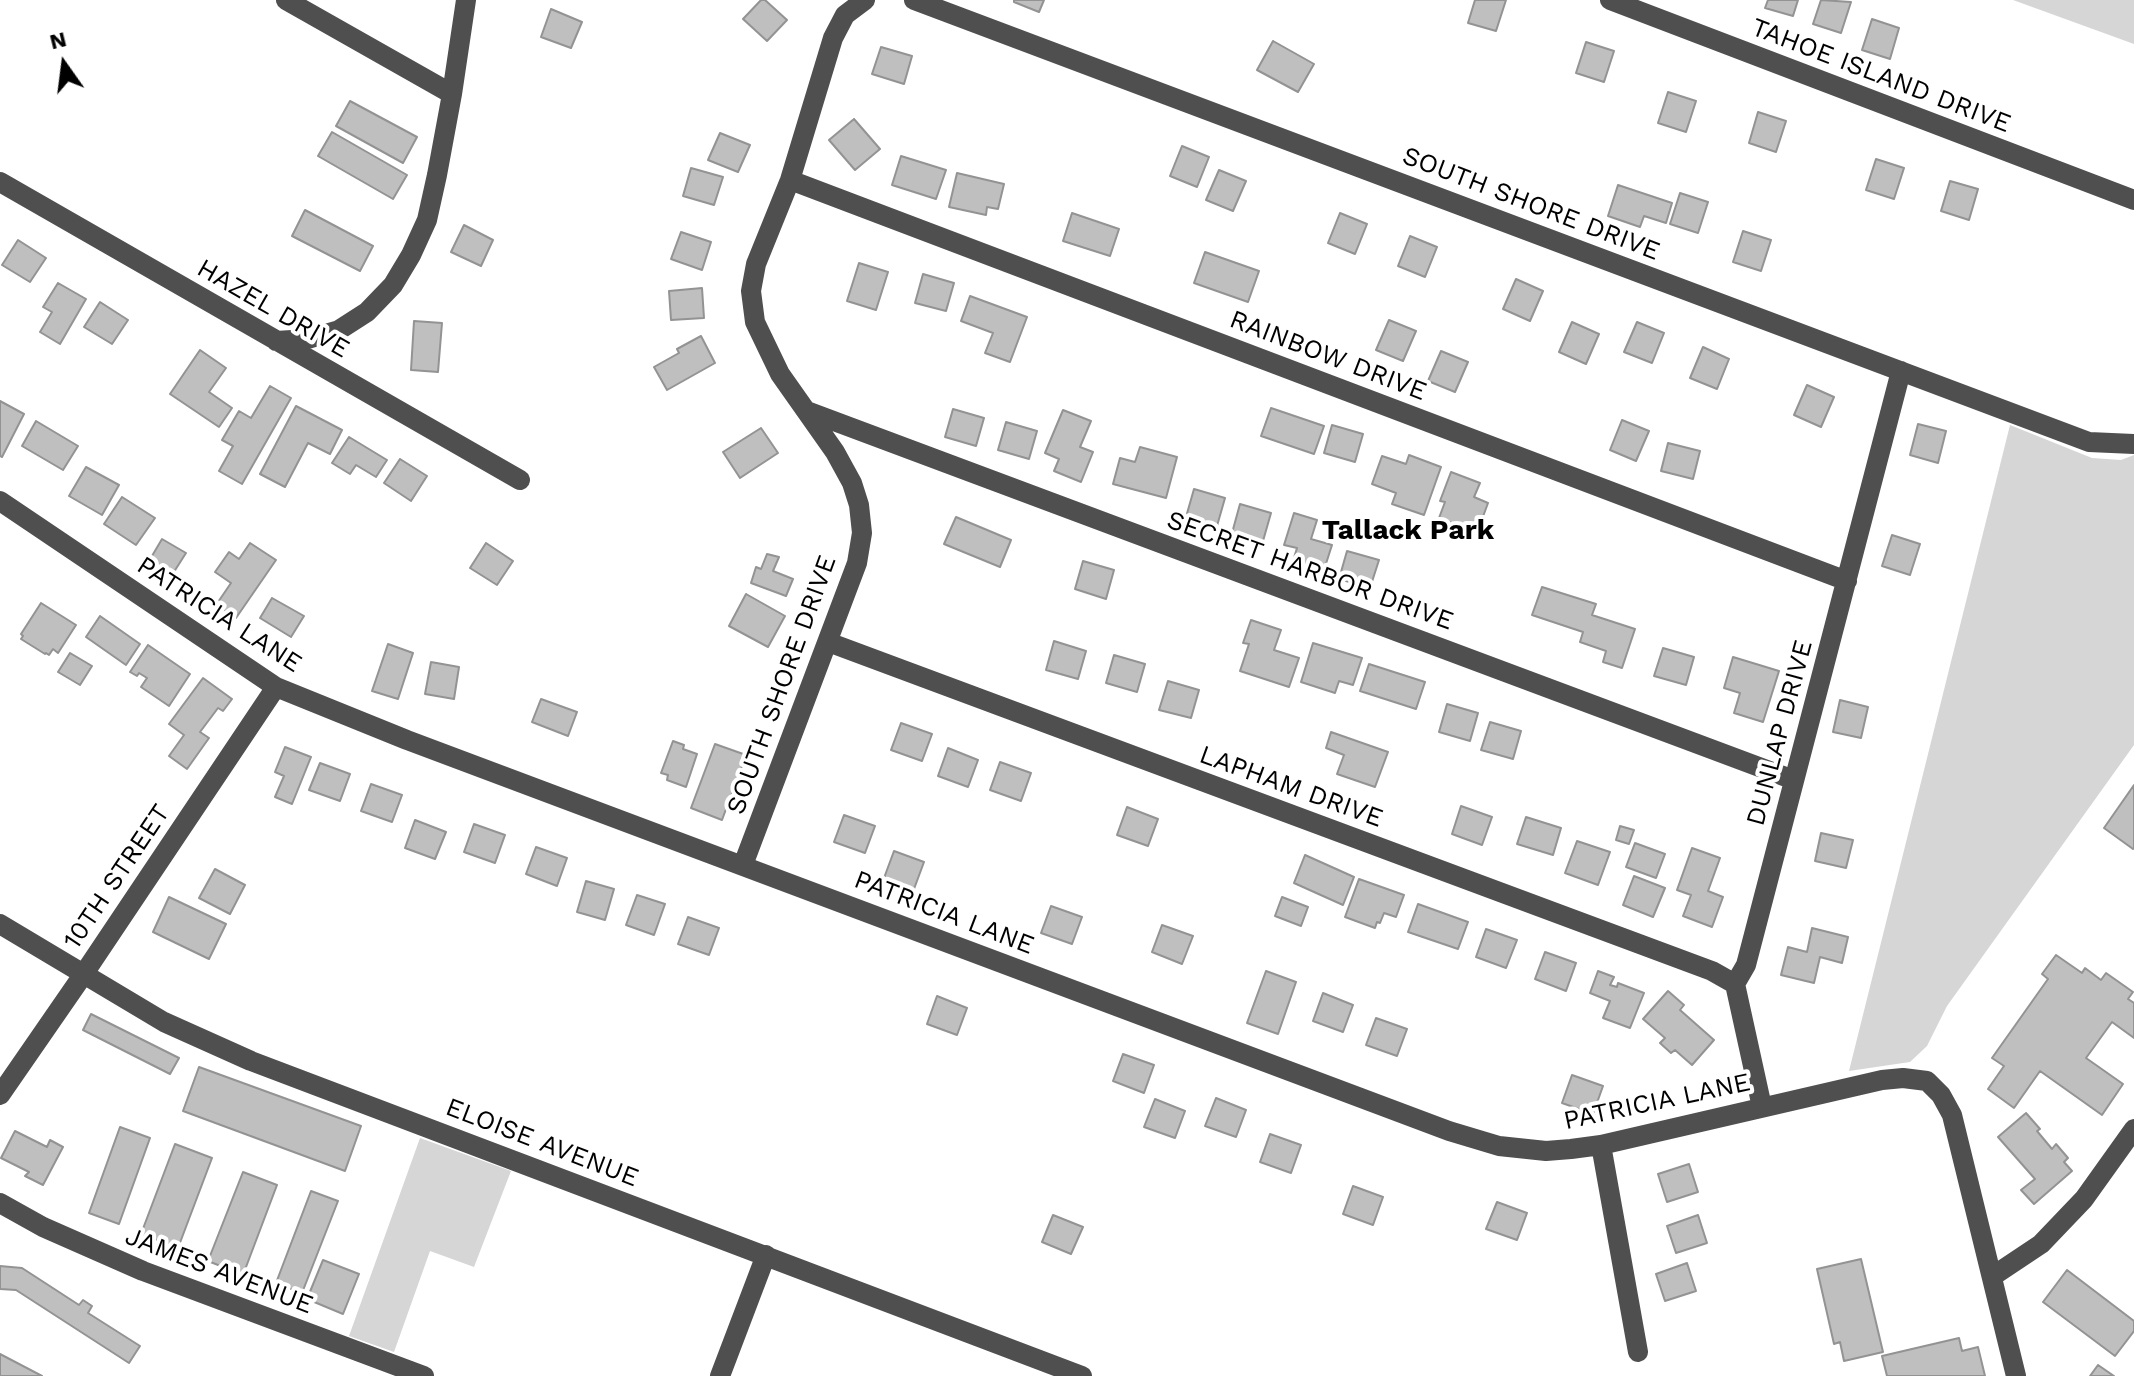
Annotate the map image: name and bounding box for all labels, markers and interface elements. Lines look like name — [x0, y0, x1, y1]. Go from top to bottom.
street label: TAHOE ISLAND DRIVE — [1747, 12, 2015, 140]
north arrow — [24, 24, 104, 104]
text: N — [47, 26, 69, 54]
street label: SOUTH SHORE DRIVE — [1398, 140, 1664, 268]
street label: HAZEL DRIVE — [191, 253, 355, 365]
street label: RAINBOW DRIVE — [1225, 304, 1431, 408]
street label: SECRET HARBOR DRIVE — [1163, 505, 1457, 637]
district label: Tallack Park — [1322, 514, 1494, 548]
street label: PATRICIA LANE — [131, 550, 307, 680]
street label: SOUTH SHORE DRIVE — [721, 551, 843, 819]
street label: DUNLAP DRIVE — [1740, 637, 1820, 829]
street label: LAPHAM DRIVE — [1195, 739, 1387, 835]
street label: 10TH STREET — [57, 799, 177, 955]
street label: PATRICIA LANE — [850, 864, 1038, 962]
street label: PATRICIA LANE — [1561, 1067, 1753, 1137]
street label: ELOISE AVENUE — [441, 1092, 643, 1194]
street label: JAMES AVENUE — [121, 1221, 317, 1321]

